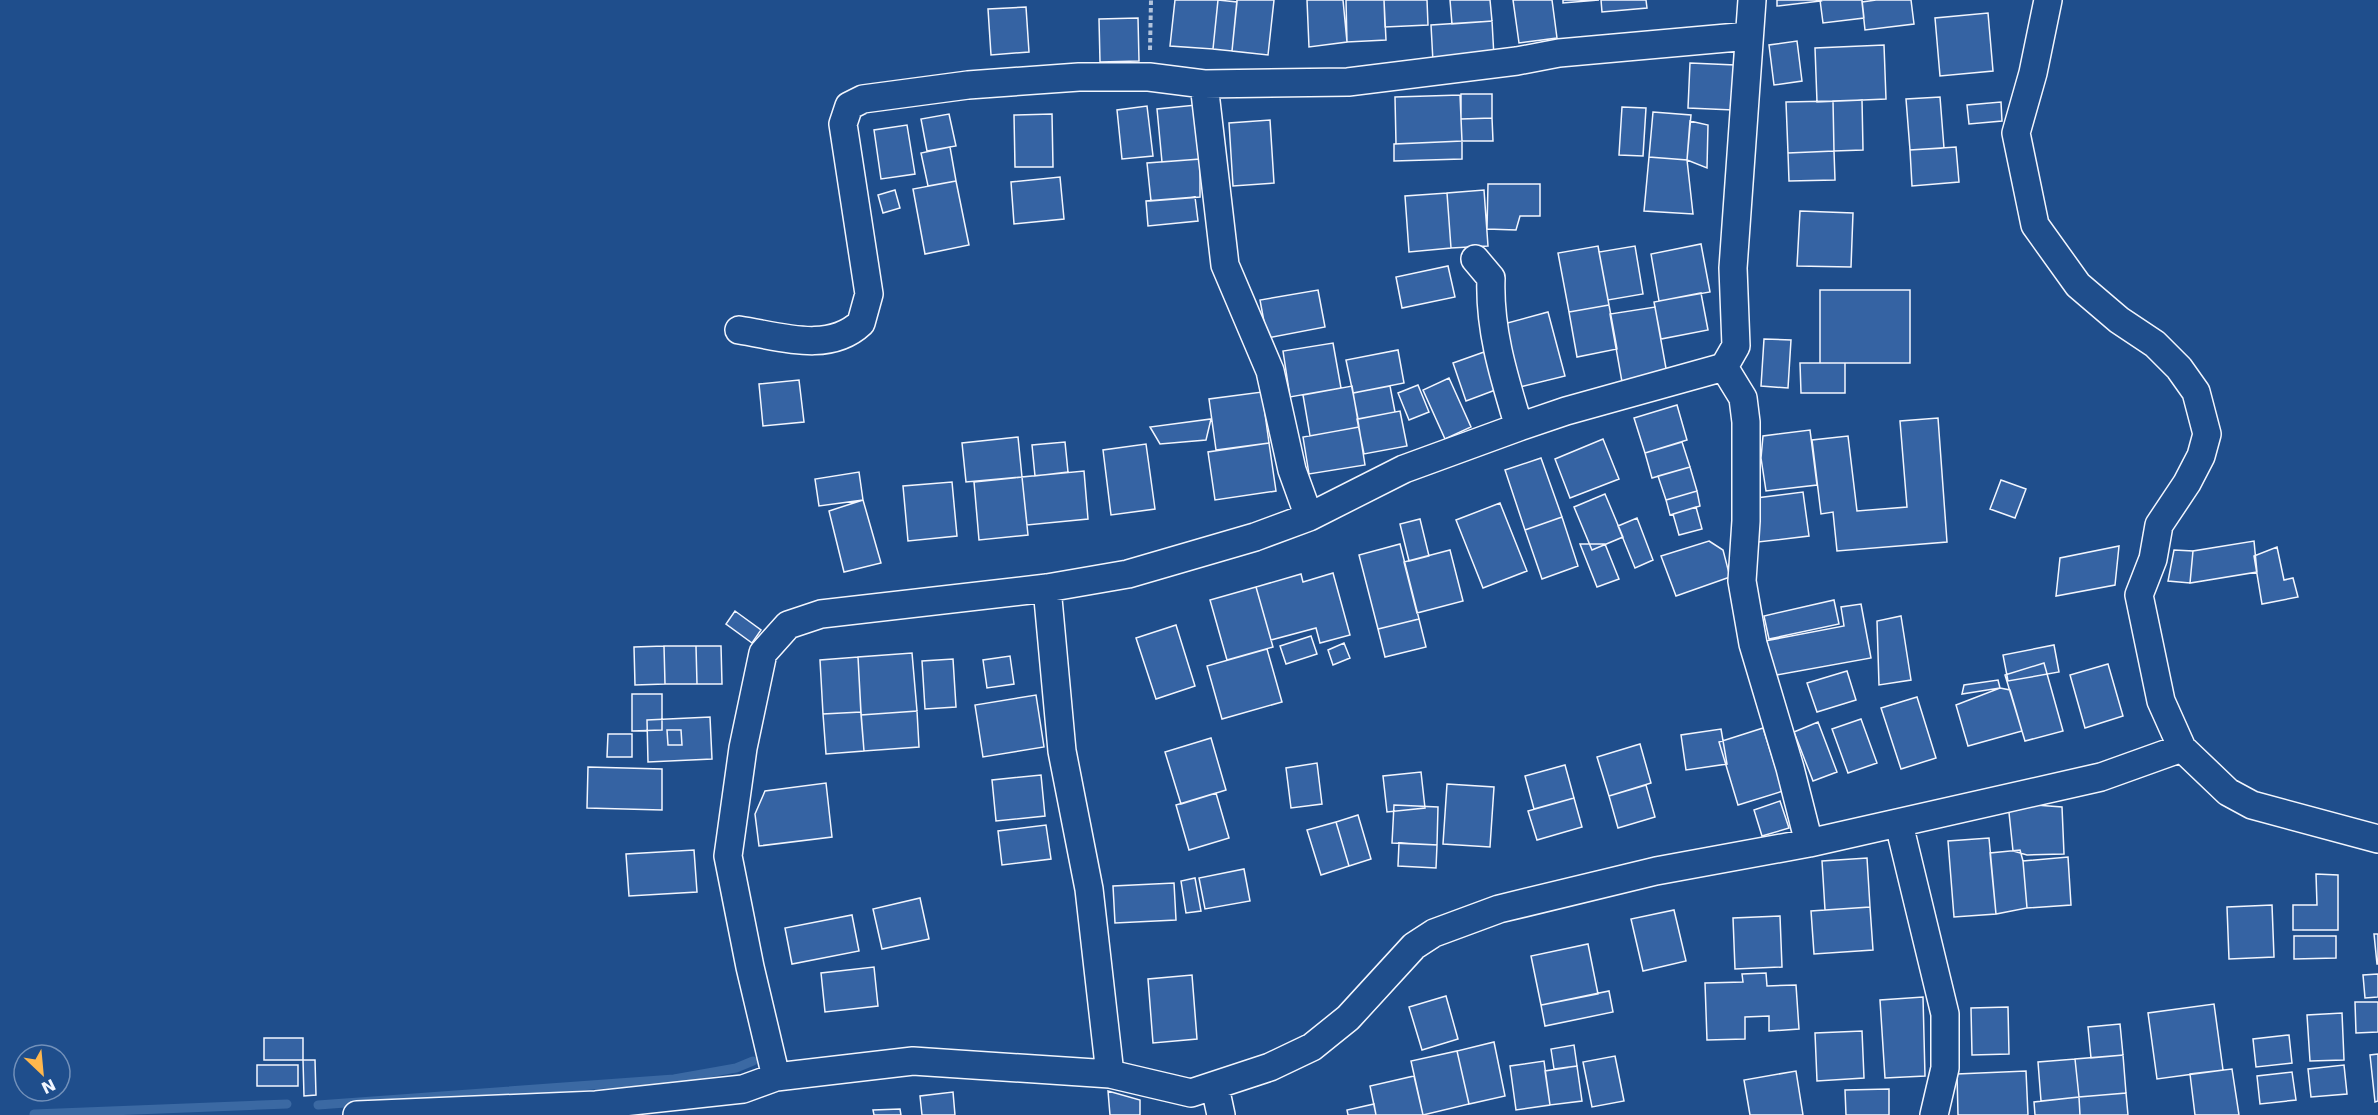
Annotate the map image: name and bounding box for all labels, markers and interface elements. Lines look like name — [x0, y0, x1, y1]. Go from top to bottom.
north arrow — [12, 1043, 72, 1103]
text: N — [38, 1075, 59, 1098]

